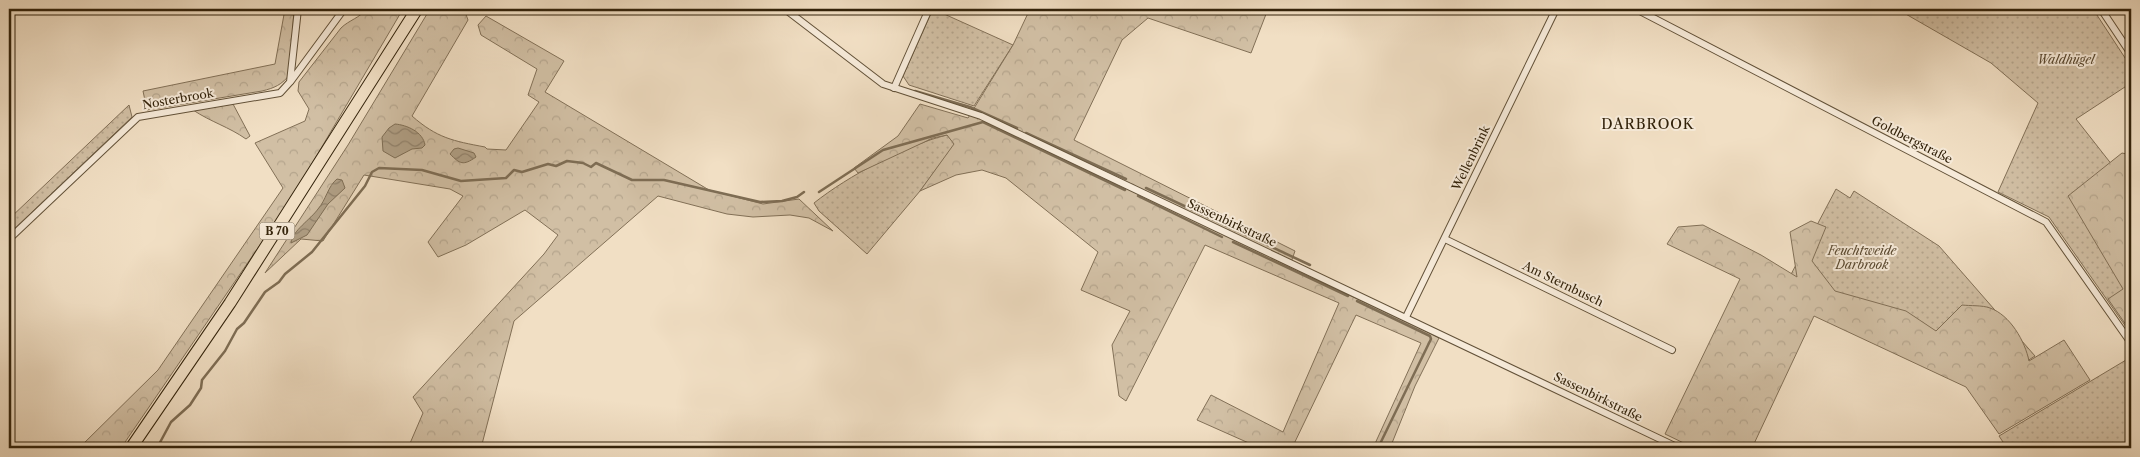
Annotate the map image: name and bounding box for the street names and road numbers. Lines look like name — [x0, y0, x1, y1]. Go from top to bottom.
street label: Nosterbrook — [141, 85, 216, 112]
street label: Goldbergstraße — [1869, 113, 1956, 167]
street label: Wellenbrink — [1448, 122, 1493, 194]
street label: Sassenbirkstraße — [1185, 195, 1280, 250]
road number: B 70 — [260, 222, 294, 240]
street label: Am Sternbusch — [1520, 257, 1606, 310]
street label: Sassenbirkstraße — [1551, 369, 1645, 425]

